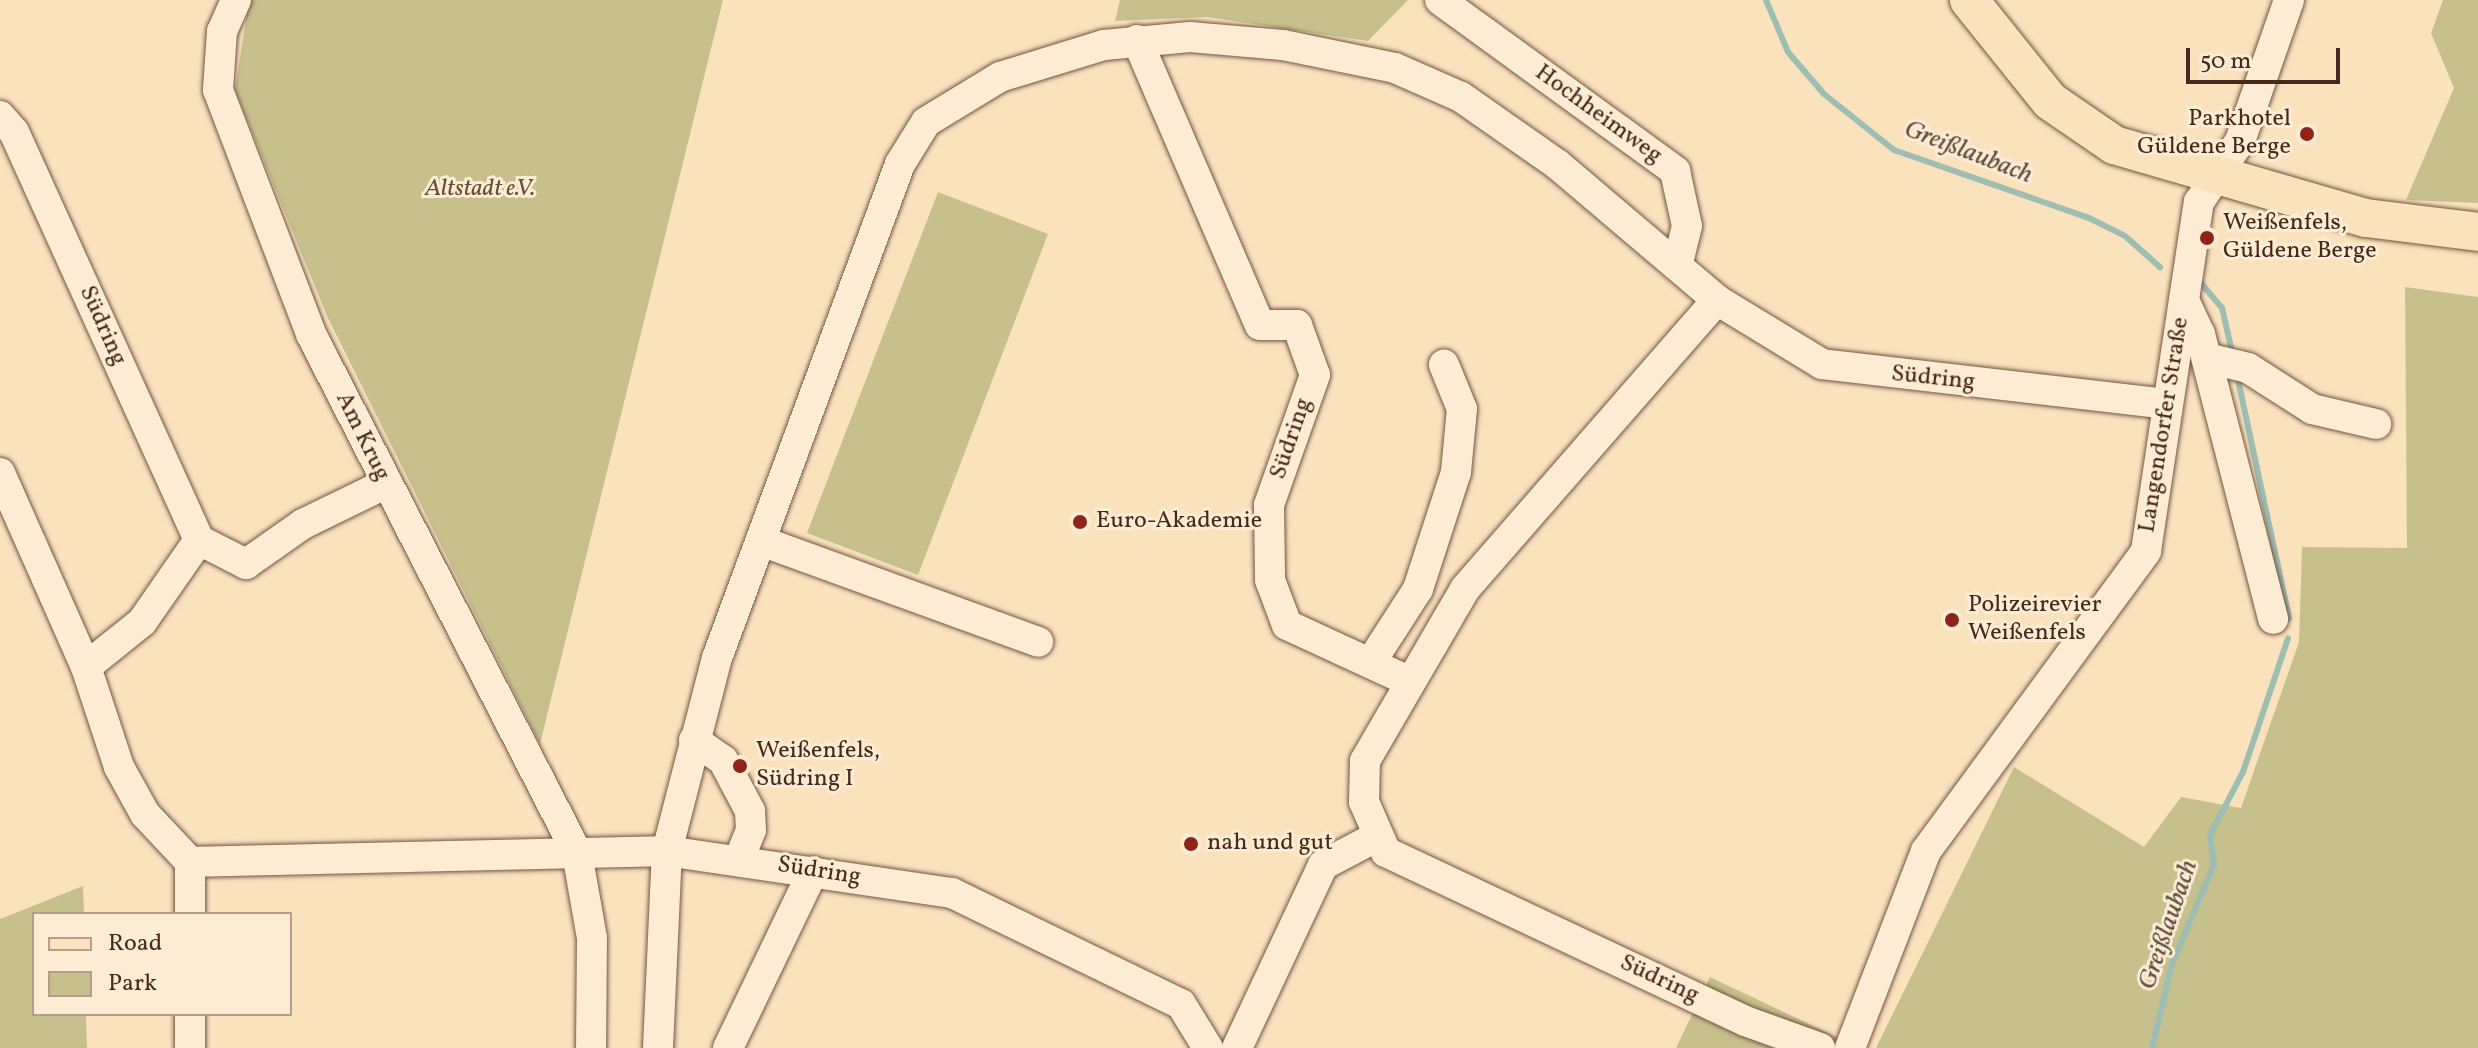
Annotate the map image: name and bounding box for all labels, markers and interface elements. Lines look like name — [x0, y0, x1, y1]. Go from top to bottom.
scale bar — [2190, 32, 2344, 82]
text: 50 m — [2200, 45, 2252, 79]
street label: Hochheimweg — [1529, 59, 1667, 171]
place label: Parkhotel Güldene Berge — [2137, 106, 2291, 162]
water label: Greißlaubach — [1900, 114, 2036, 192]
marker: Parkhotel Güldene Berge — [2298, 125, 2316, 143]
park label: Altstadt e.V. — [425, 176, 535, 204]
place label: Weißenfels, Güldene Berge — [2223, 210, 2377, 266]
marker: Weißenfels, Güldene Berge — [2198, 229, 2216, 247]
street label: Südring — [72, 282, 132, 370]
street label: Langendorfer Straße — [2134, 315, 2196, 535]
street label: Südring — [1890, 360, 1976, 398]
street label: Am Krug — [328, 388, 396, 486]
street label: Südring — [1265, 395, 1319, 483]
place label: Euro-Akademie — [1096, 508, 1262, 536]
marker: Euro-Akademie — [1071, 513, 1089, 531]
place label: Polizeirevier Weißenfels — [1968, 592, 2102, 648]
marker: Polizeirevier Weißenfels — [1943, 611, 1961, 629]
place label: Weißenfels, Südring I — [756, 738, 880, 794]
marker: Weißenfels, Südring I — [731, 757, 749, 775]
place label: nah und gut — [1207, 830, 1333, 858]
marker: nah und gut — [1182, 835, 1200, 853]
street label: Südring — [775, 851, 863, 893]
water label: Greißlaubach — [2132, 856, 2206, 994]
legend — [32, 912, 292, 1016]
text: Road — [108, 927, 162, 961]
street label: Südring — [1615, 949, 1703, 1011]
text: Park — [108, 967, 157, 1001]

